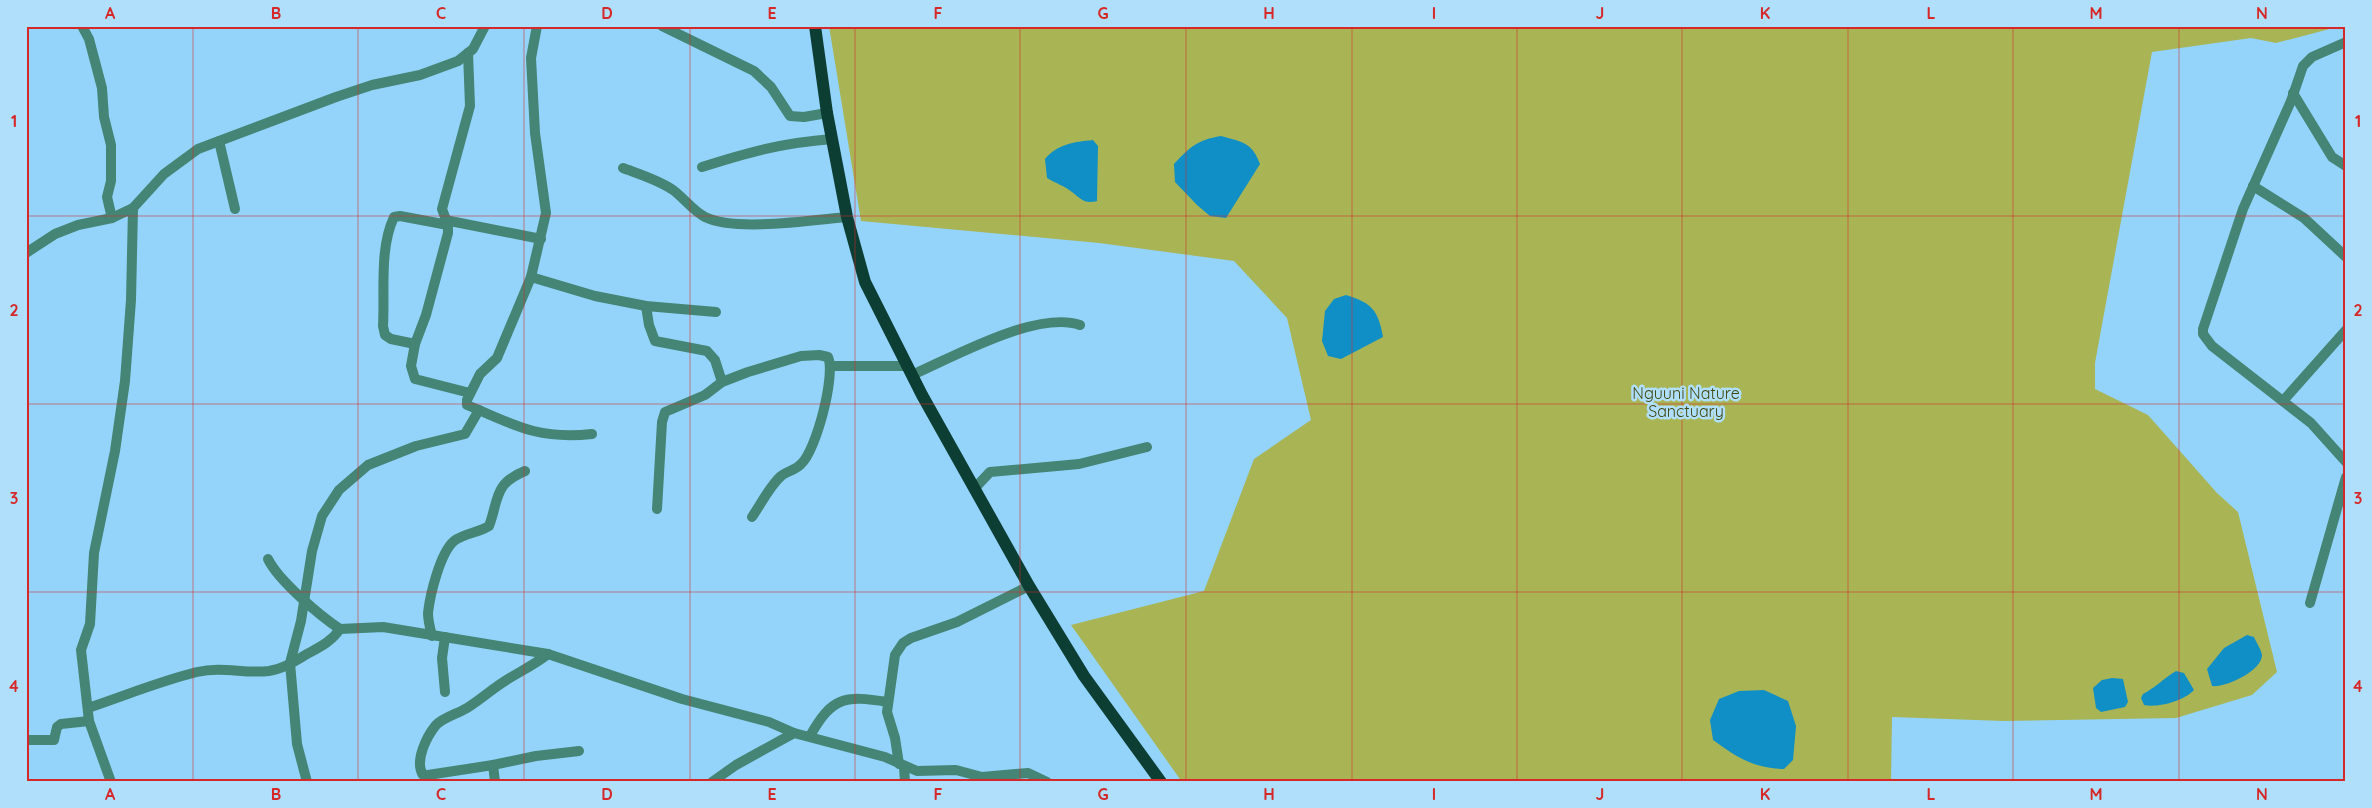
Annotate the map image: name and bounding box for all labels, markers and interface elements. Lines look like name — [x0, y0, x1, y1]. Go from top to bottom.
text: A — [105, 3, 116, 23]
text: B — [271, 3, 281, 23]
text: C — [436, 3, 446, 23]
text: D — [601, 3, 613, 23]
text: E — [767, 3, 777, 23]
text: F — [934, 3, 943, 23]
text: G — [1097, 3, 1109, 23]
text: H — [1263, 3, 1275, 23]
text: I — [1432, 3, 1436, 23]
text: J — [1596, 3, 1604, 23]
text: K — [1760, 3, 1770, 23]
text: L — [1927, 3, 1936, 23]
text: M — [2089, 3, 2103, 23]
text: N — [2256, 3, 2268, 23]
text: 1 — [11, 111, 17, 131]
text: 1 — [2355, 111, 2361, 131]
text: 2 — [9, 300, 19, 320]
text: 2 — [2353, 300, 2363, 320]
park label: Nguuni Nature Sanctuary — [1632, 383, 1740, 421]
text: 3 — [10, 488, 18, 508]
text: 3 — [2354, 488, 2362, 508]
text: 4 — [9, 676, 19, 696]
text: 4 — [2353, 676, 2363, 696]
text: A — [105, 784, 116, 804]
text: B — [271, 784, 281, 804]
text: C — [436, 784, 446, 804]
text: D — [601, 784, 613, 804]
text: E — [767, 784, 777, 804]
text: F — [934, 784, 943, 804]
text: G — [1097, 784, 1109, 804]
text: H — [1263, 784, 1275, 804]
text: I — [1432, 784, 1436, 804]
text: J — [1596, 784, 1604, 804]
text: K — [1760, 784, 1770, 804]
text: L — [1927, 784, 1936, 804]
text: M — [2089, 784, 2103, 804]
text: N — [2256, 784, 2268, 804]

